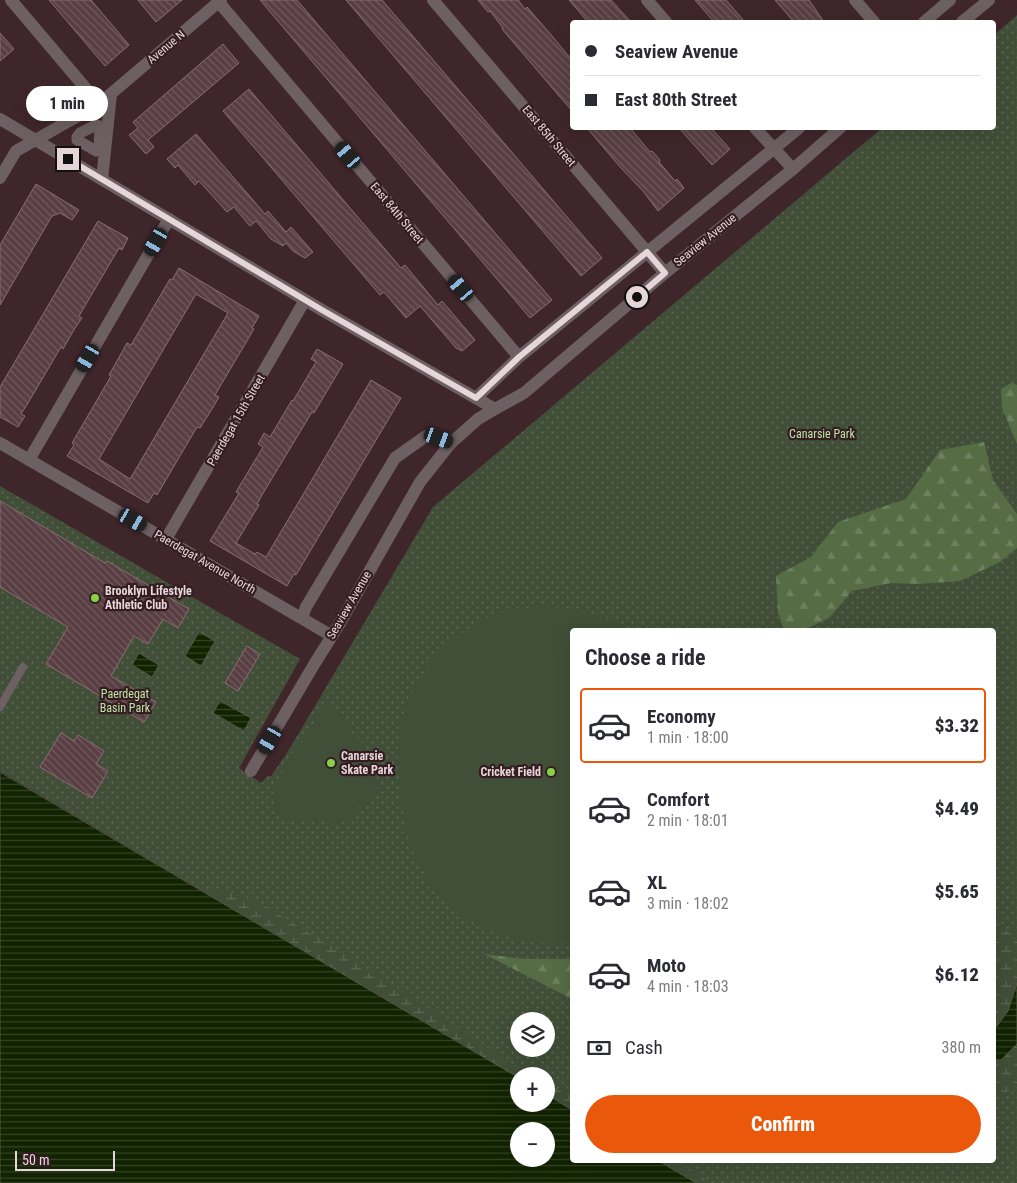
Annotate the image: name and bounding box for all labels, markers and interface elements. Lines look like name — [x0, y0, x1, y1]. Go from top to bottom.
street label: Avenue N — [144, 27, 188, 67]
text: Seaview Avenue — [615, 40, 738, 63]
callout: 1 min — [27, 86, 109, 122]
text: East 80th Street — [615, 88, 737, 111]
text: 1 min — [49, 94, 85, 113]
street label: East 85th Street — [519, 103, 579, 170]
car — [332, 139, 363, 171]
route end — [57, 148, 79, 170]
street label: East 84th Street — [367, 180, 427, 247]
street label: Seaview Avenue — [671, 210, 739, 269]
car — [142, 225, 169, 259]
car — [445, 272, 476, 304]
route start — [626, 286, 648, 308]
car — [74, 341, 101, 375]
street label: Paerdegat 15th Street — [204, 371, 268, 468]
car — [422, 426, 455, 450]
park label: Canarsie Park — [789, 427, 855, 441]
car — [116, 506, 149, 534]
street label: Paerdegat Avenue North — [152, 527, 259, 597]
street label: Seaview Avenue — [324, 568, 374, 641]
place label: Brooklyn Lifestyle Athletic Club — [105, 584, 192, 612]
marker: Brooklyn Lifestyle Athletic Club — [89, 592, 101, 604]
text: Choose a ride — [585, 645, 706, 670]
park label: Paerdegat Basin Park — [100, 687, 151, 715]
icon: car — [587, 703, 632, 748]
text: Economy — [647, 705, 716, 728]
text: $3.32 — [935, 714, 979, 737]
car — [256, 723, 283, 757]
text: 1 min · 18:00 — [647, 728, 729, 747]
place label: Canarsie Skate Park — [341, 749, 393, 777]
marker: Canarsie Skate Park — [325, 757, 337, 769]
place label: Cricket Field — [480, 765, 541, 779]
marker: Cricket Field — [545, 766, 557, 778]
icon: car — [587, 786, 632, 831]
text: Comfort — [647, 788, 710, 811]
text: $4.49 — [935, 797, 979, 820]
text: 2 min · 18:01 — [647, 811, 729, 830]
icon: car — [587, 869, 632, 914]
text: XL — [647, 871, 667, 894]
text: $5.65 — [935, 880, 979, 903]
text: 3 min · 18:02 — [647, 894, 729, 913]
icon: car — [587, 952, 632, 997]
text: Moto — [647, 954, 686, 977]
text: $6.12 — [935, 963, 979, 986]
text: 4 min · 18:03 — [647, 977, 729, 996]
map controls — [510, 1012, 555, 1167]
button: layers — [510, 1012, 555, 1057]
icon: cash — [585, 1034, 613, 1062]
text: Cash — [625, 1036, 663, 1059]
text: 380 m — [942, 1038, 981, 1057]
button: + — [510, 1067, 555, 1112]
button: Confirm — [585, 1095, 981, 1153]
button: − — [510, 1122, 555, 1167]
scale bar — [15, 1148, 115, 1171]
text: 50 m — [22, 1152, 50, 1168]

